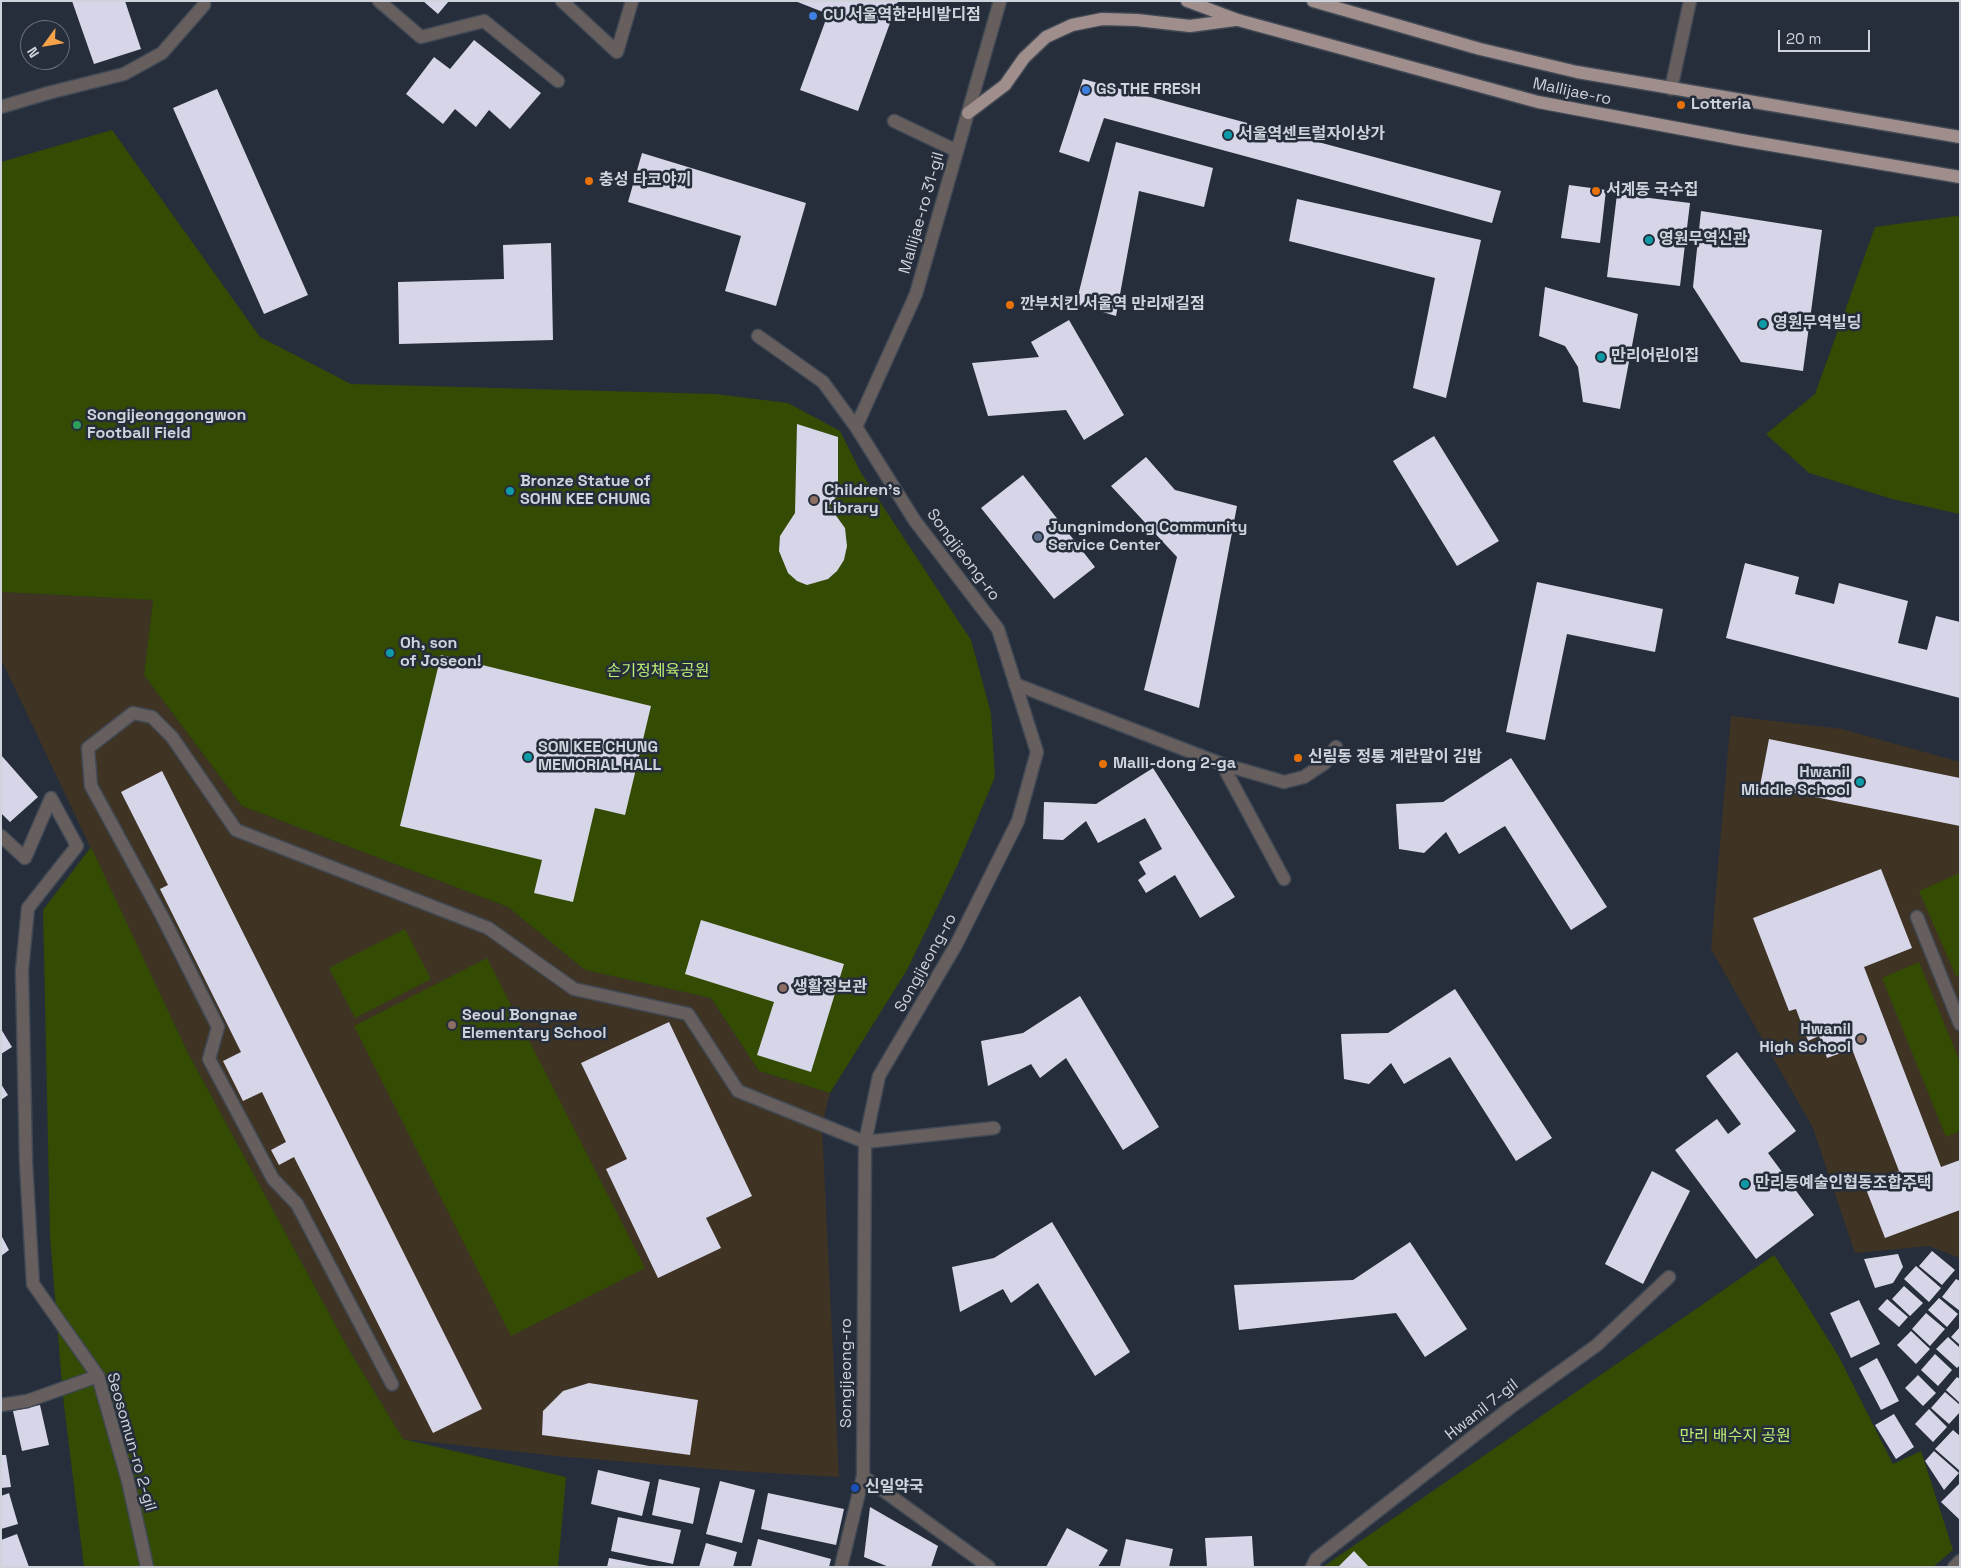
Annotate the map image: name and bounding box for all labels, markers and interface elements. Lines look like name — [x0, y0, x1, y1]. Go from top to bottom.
place label: CU 서울역한라비발디점 — [823, 6, 981, 26]
marker: CU 서울역한라비발디점 — [807, 10, 819, 22]
north arrow — [20, 20, 70, 70]
scale bar — [1781, 20, 1874, 52]
text: 20 m — [1786, 29, 1821, 48]
text: N — [23, 44, 43, 61]
street label: Mallijae-ro — [1531, 74, 1613, 110]
place label: GS THE FRESH — [1096, 80, 1201, 100]
marker: GS THE FRESH — [1080, 84, 1092, 96]
place label: Lotteria — [1691, 95, 1751, 115]
marker: Lotteria — [1675, 99, 1687, 111]
place label: 서울역센트럴자이상가 — [1238, 125, 1385, 145]
marker: 서울역센트럴자이상가 — [1222, 129, 1234, 141]
street label: Mallijae-ro 31-gil — [895, 150, 949, 276]
place label: 충성 타코야끼 — [599, 171, 691, 191]
marker: 충성 타코야끼 — [583, 175, 595, 187]
place label: 서계동 국수집 — [1606, 181, 1698, 201]
marker: 서계동 국수집 — [1590, 185, 1602, 197]
place label: 영원무역신관 — [1659, 230, 1747, 250]
marker: 영원무역신관 — [1643, 234, 1655, 246]
place label: 깐부치킨 서울역 만리재길점 — [1020, 295, 1205, 315]
marker: 깐부치킨 서울역 만리재길점 — [1004, 299, 1016, 311]
place label: 영원무역빌딩 — [1773, 314, 1861, 334]
marker: 영원무역빌딩 — [1757, 318, 1769, 330]
place label: 만리어린이집 — [1611, 347, 1699, 367]
marker: 만리어린이집 — [1595, 351, 1607, 363]
place label: Songijeonggongwon Football Field — [87, 406, 246, 444]
marker: Songijeonggongwon Football Field — [71, 419, 83, 431]
place label: Bronze Statue of SOHN KEE CHUNG — [520, 472, 650, 510]
place label: Children's Library — [824, 481, 901, 519]
marker: Bronze Statue of SOHN KEE CHUNG — [504, 485, 516, 497]
marker: Children's Library — [808, 494, 820, 506]
street label: Songijeong-ro — [922, 505, 1004, 605]
place label: Jungnimdong Community Service Center — [1048, 518, 1247, 556]
marker: Jungnimdong Community Service Center — [1032, 531, 1044, 543]
place label: Oh, son of Joseon! — [400, 634, 482, 672]
marker: Oh, son of Joseon! — [384, 647, 396, 659]
park label: 손기정체육공원 — [606, 662, 710, 682]
place label: SON KEE CHUNG MEMORIAL HALL — [538, 738, 661, 776]
place label: 신림동 정통 계란말이 김밥 — [1308, 748, 1482, 768]
marker: SON KEE CHUNG MEMORIAL HALL — [522, 751, 534, 763]
marker: 신림동 정통 계란말이 김밥 — [1292, 752, 1304, 764]
place label: Malli-dong 2-ga — [1113, 754, 1236, 774]
marker: Malli-dong 2-ga — [1097, 758, 1109, 770]
place label: Hwanil Middle School — [1741, 763, 1850, 801]
marker: Hwanil Middle School — [1854, 776, 1866, 788]
street label: Songijeong-ro — [891, 910, 961, 1016]
place label: 생활정보관 — [793, 978, 867, 998]
marker: 생활정보관 — [777, 982, 789, 994]
place label: Seoul Bongnae Elementary School — [462, 1006, 606, 1044]
marker: Seoul Bongnae Elementary School — [446, 1019, 458, 1031]
place label: Hwanil High School — [1759, 1020, 1851, 1058]
marker: Hwanil High School — [1855, 1033, 1867, 1045]
place label: 만리동예술인협동조합주택 — [1755, 1174, 1932, 1194]
marker: 만리동예술인협동조합주택 — [1739, 1178, 1751, 1190]
street label: Songijeong-ro — [837, 1318, 857, 1428]
street label: Seosomun-ro 2-gil — [102, 1371, 160, 1513]
street label: Hwanil 7-gil — [1442, 1375, 1522, 1445]
park label: 만리 배수지 공원 — [1679, 1427, 1791, 1447]
place label: 신일약국 — [865, 1478, 924, 1498]
marker: 신일약국 — [849, 1482, 861, 1494]

